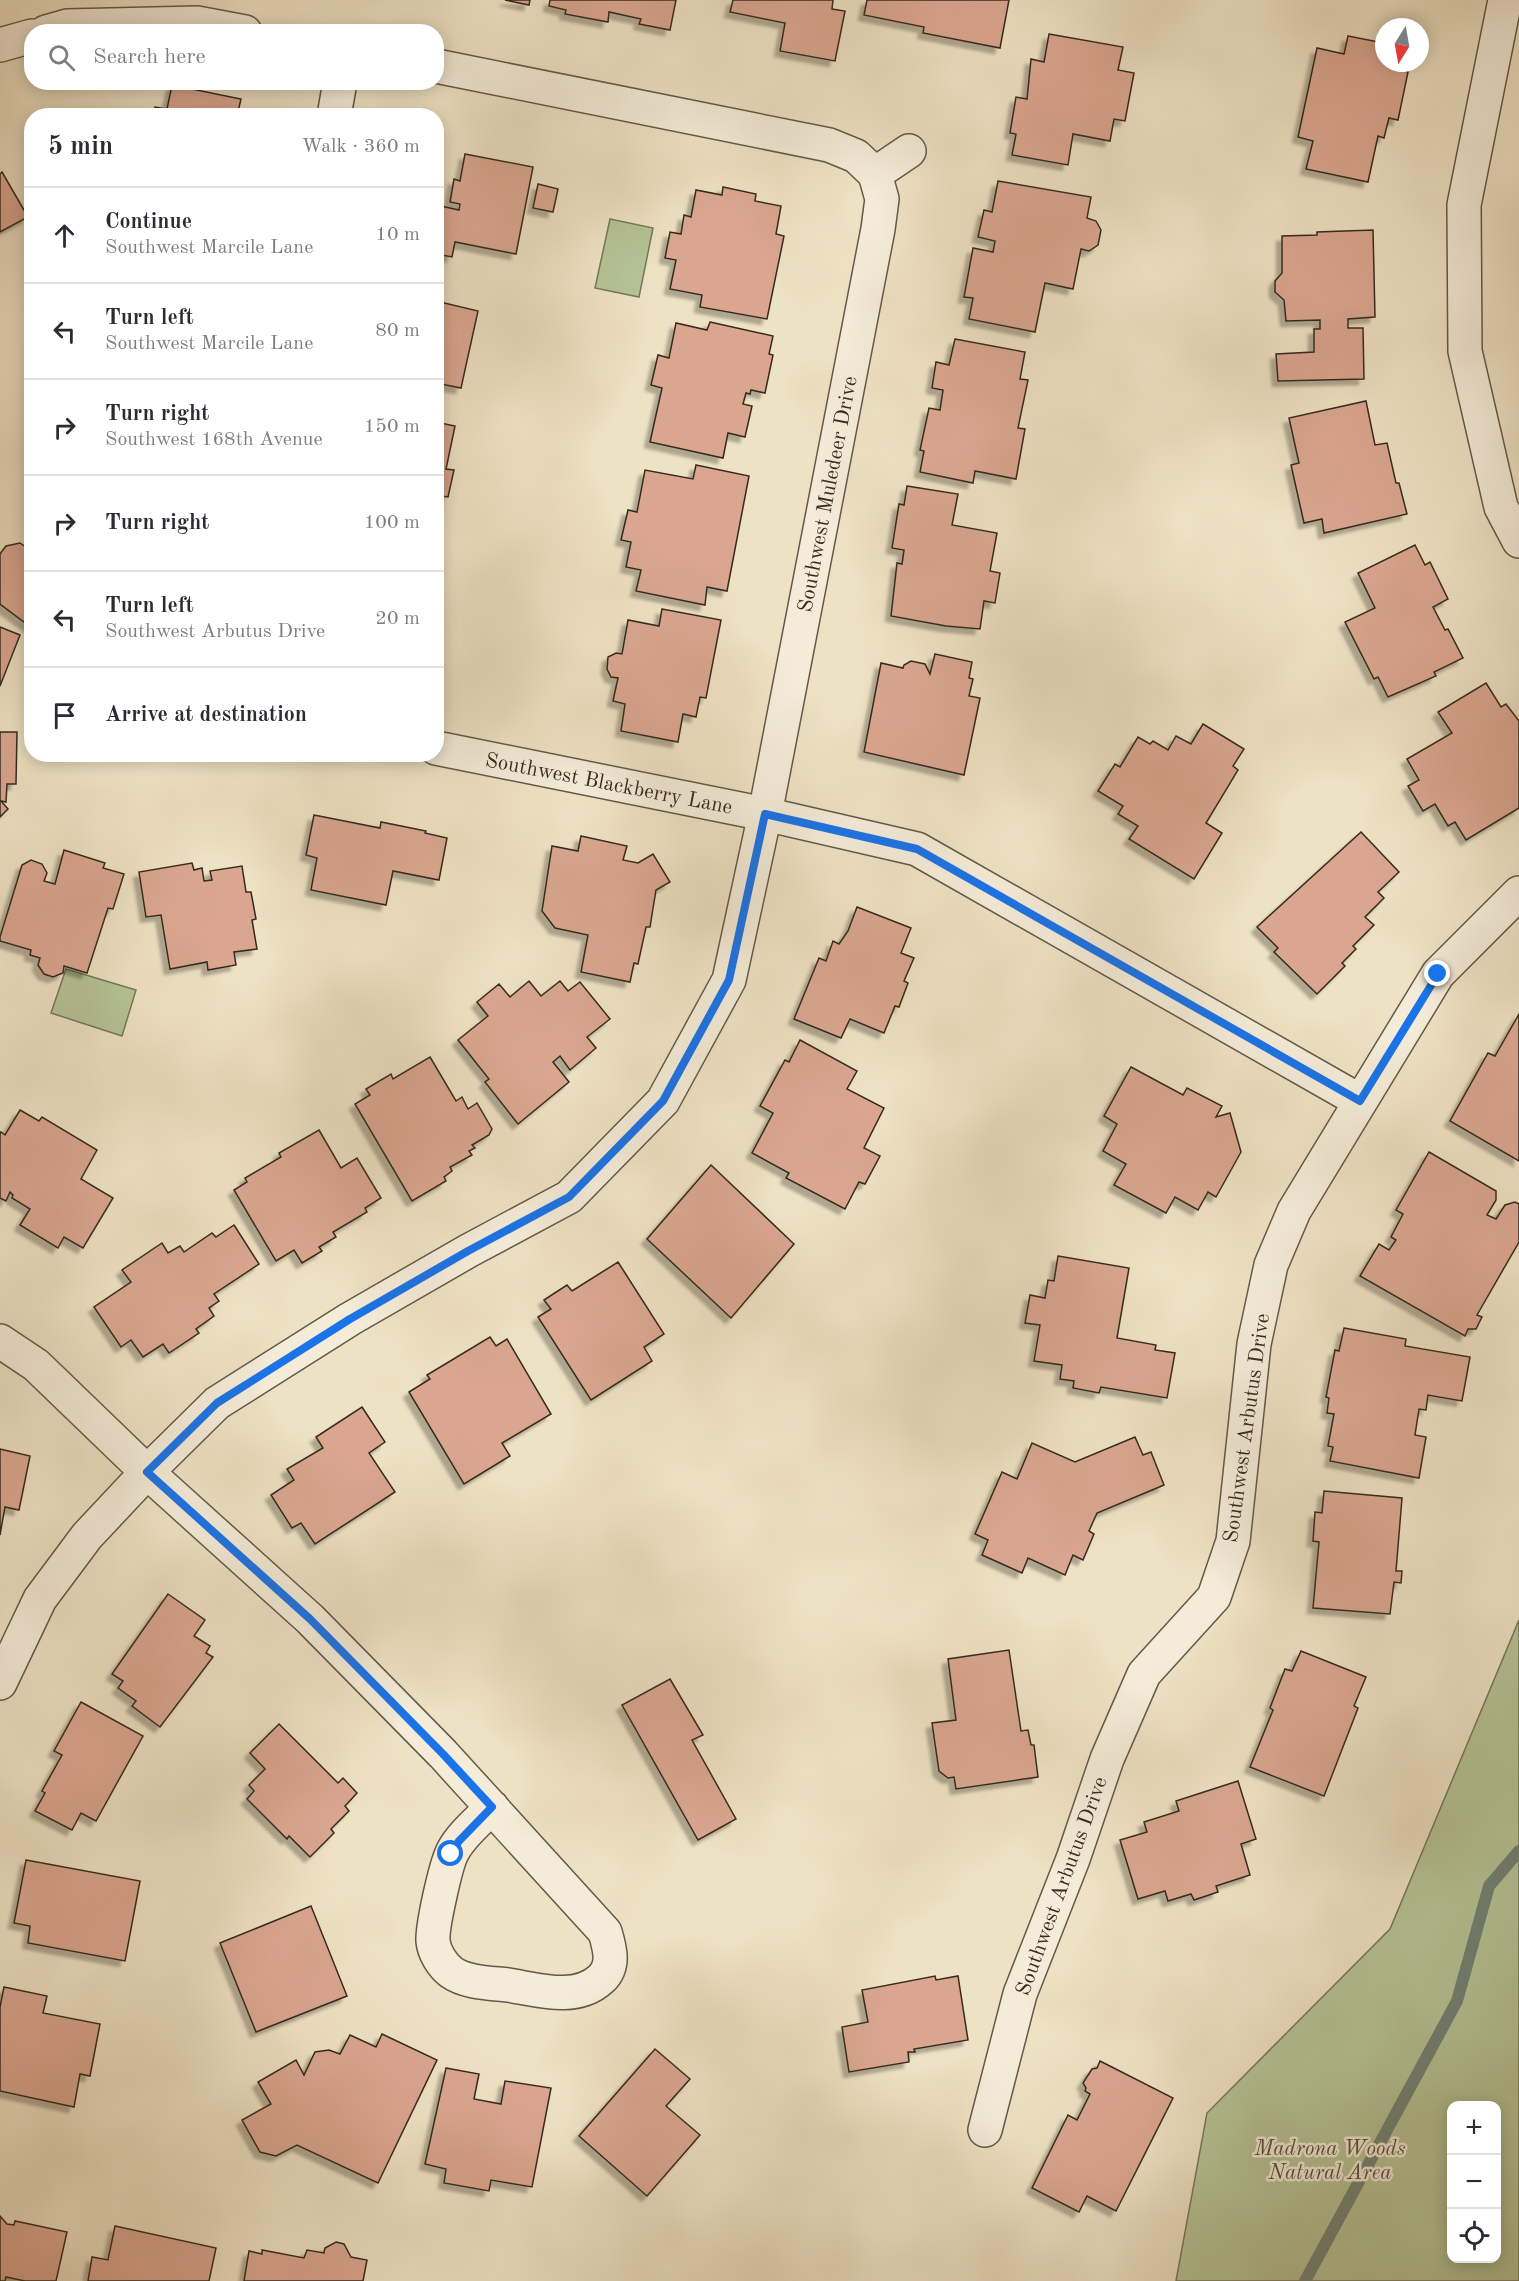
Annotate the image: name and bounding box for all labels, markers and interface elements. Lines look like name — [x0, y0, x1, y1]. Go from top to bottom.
north arrow — [1375, 18, 1429, 72]
search box — [24, 24, 444, 90]
icon: search — [45, 41, 78, 74]
text: Search here — [93, 46, 206, 68]
text: 5 min — [48, 134, 113, 160]
text: Walk · 360 m — [301, 137, 420, 157]
text: Continue — [105, 211, 192, 233]
icon: ahead — [48, 219, 81, 252]
text: 10 m — [375, 225, 420, 245]
text: Southwest Marcile Lane — [105, 238, 313, 258]
text: Turn left — [105, 307, 194, 329]
icon: left — [48, 315, 81, 348]
text: 80 m — [375, 321, 420, 341]
text: Southwest Marcile Lane — [105, 334, 313, 354]
street label: Southwest Muledeer Drive — [795, 374, 862, 614]
text: Turn right — [105, 403, 209, 425]
icon: right — [48, 411, 81, 444]
text: 150 m — [364, 417, 420, 437]
text: Southwest 168th Avenue — [105, 430, 323, 450]
icon: right — [48, 507, 81, 540]
text: Turn right — [105, 512, 209, 534]
text: 100 m — [364, 513, 420, 533]
text: Turn left — [105, 595, 194, 617]
icon: left — [48, 603, 81, 636]
text: 20 m — [375, 609, 420, 629]
text: Southwest Arbutus Drive — [105, 622, 325, 642]
icon: arrive — [48, 699, 81, 732]
text: Arrive at destination — [105, 704, 307, 726]
street label: Southwest Blackberry Lane — [483, 750, 734, 819]
route end — [1424, 960, 1450, 986]
street label: Southwest Arbutus Drive — [1221, 1312, 1274, 1544]
street label: Southwest Arbutus Drive — [1013, 1774, 1112, 1999]
route start — [437, 1840, 463, 1866]
map controls — [1447, 2101, 1501, 2263]
button: + — [1447, 2101, 1501, 2155]
park label: Madrona Woods Natural Area — [1253, 2139, 1406, 2184]
button: − — [1447, 2155, 1501, 2209]
button: locate — [1447, 2209, 1501, 2263]

